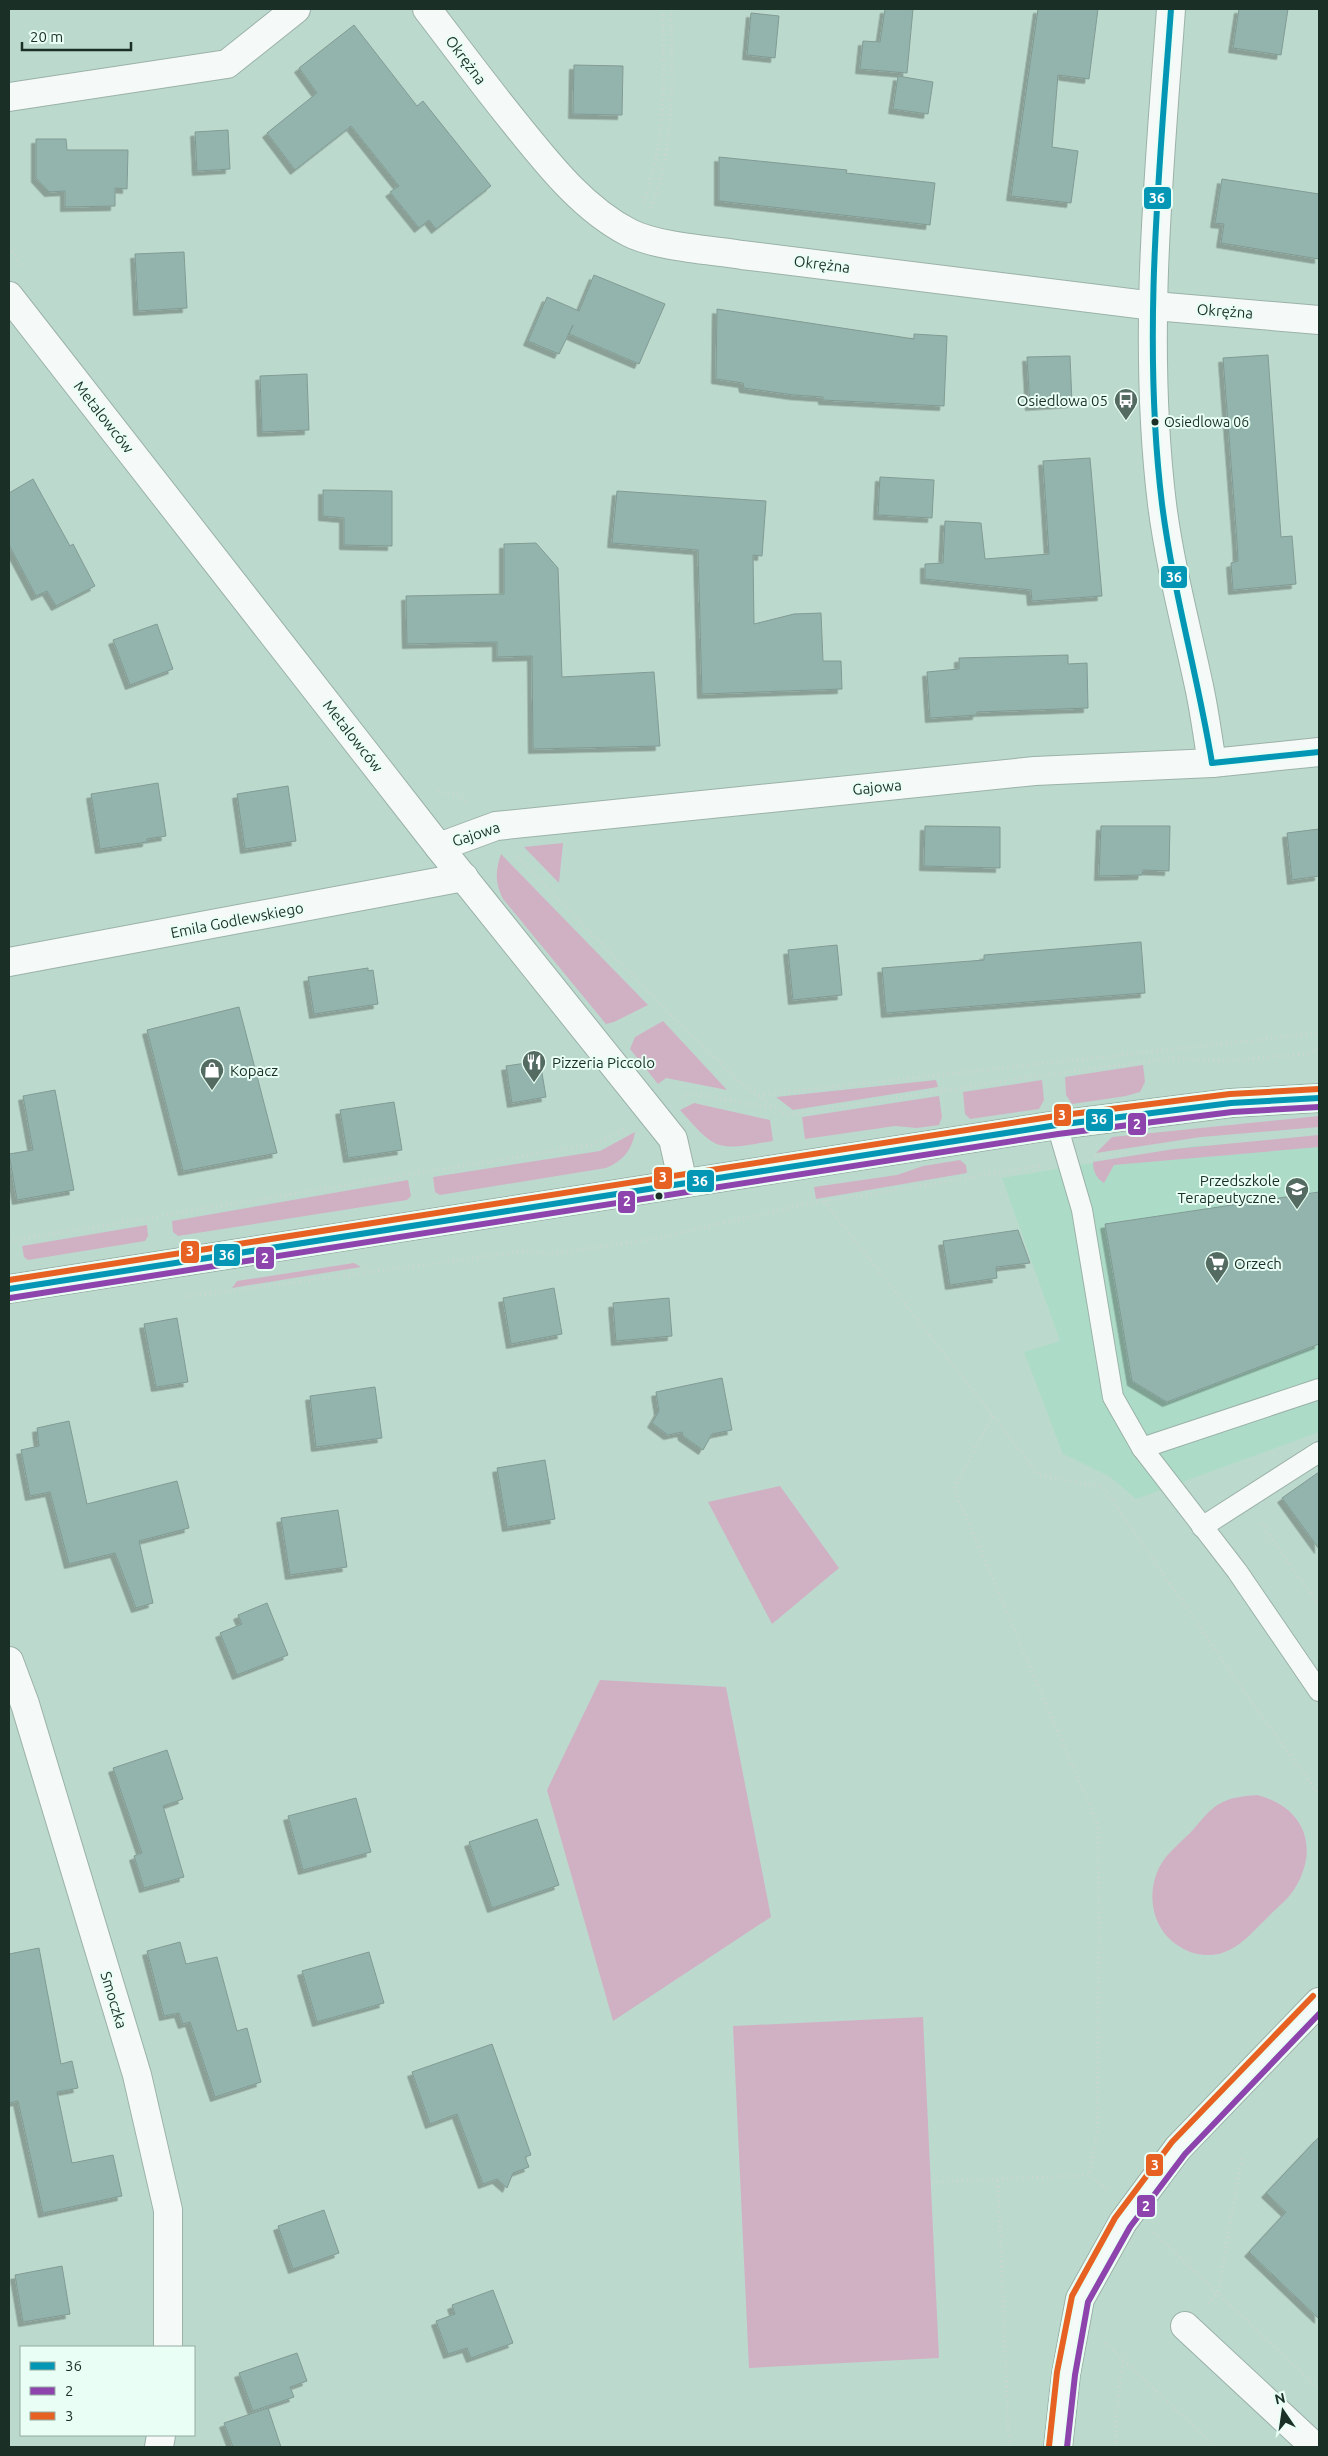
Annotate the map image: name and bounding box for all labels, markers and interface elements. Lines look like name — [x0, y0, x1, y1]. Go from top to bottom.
scale bar — [22, 20, 131, 52]
text: 20 m — [30, 28, 63, 45]
street label: Okrężna — [442, 32, 490, 88]
line badge: 36 — [1143, 186, 1172, 210]
text: 36 — [1149, 190, 1165, 206]
street label: Okrężna — [793, 252, 851, 276]
street label: Okrężna — [1196, 301, 1254, 321]
street label: Metalowców — [71, 378, 138, 457]
bus stop icon: Osiedlowa 05 — [1113, 387, 1139, 421]
place label: Osiedlowa 05 — [1017, 392, 1108, 409]
place label: Osiedlowa 06 — [1164, 414, 1249, 430]
marker: Osiedlowa 06 — [1150, 417, 1160, 427]
line badge: 36 — [1160, 565, 1188, 589]
text: 36 — [1166, 569, 1182, 585]
street label: Metalowców — [320, 697, 387, 776]
street label: Gajowa — [852, 776, 902, 798]
street label: Gajowa — [450, 818, 502, 850]
street label: Emila Godlewskiego — [169, 899, 305, 941]
restaurant icon: Pizzeria Piccolo — [521, 1049, 547, 1083]
place label: Pizzeria Piccolo — [552, 1054, 655, 1071]
shop icon: Kopacz — [199, 1057, 225, 1091]
place label: Kopacz — [230, 1062, 278, 1079]
line badge: 3 — [1053, 1103, 1072, 1127]
text: 3 — [1058, 1107, 1066, 1123]
line badge: 36 — [1085, 1108, 1114, 1132]
text: 36 — [1091, 1111, 1107, 1127]
line badge: 2 — [1127, 1112, 1147, 1136]
text: 2 — [1133, 1116, 1141, 1132]
line badge: 3 — [653, 1166, 673, 1190]
text: 3 — [659, 1169, 667, 1185]
line badge: 36 — [686, 1169, 715, 1193]
place label: Przedszkole Terapeutyczne. — [1178, 1172, 1280, 1206]
text: 36 — [692, 1173, 708, 1189]
school or university icon: Przedszkole Terapeutyczne. — [1284, 1176, 1310, 1210]
line badge: 2 — [617, 1190, 636, 1214]
unlabelled marker — [654, 1191, 664, 1201]
text: 2 — [623, 1193, 631, 1209]
line badge: 3 — [180, 1240, 200, 1264]
text: 3 — [186, 1243, 194, 1259]
line badge: 36 — [213, 1243, 241, 1267]
line badge: 2 — [255, 1246, 275, 1270]
text: 36 — [219, 1247, 235, 1263]
text: 2 — [261, 1250, 269, 1266]
supermarket icon: Orzech — [1204, 1250, 1230, 1284]
place label: Orzech — [1234, 1255, 1282, 1272]
street label: Smoczka — [97, 1969, 131, 2031]
line badge: 3 — [1145, 2153, 1164, 2177]
text: 3 — [1151, 2157, 1159, 2173]
line badge: 2 — [1136, 2194, 1156, 2218]
text: 2 — [1142, 2198, 1150, 2214]
legend — [20, 2346, 195, 2436]
text: 36 — [65, 2357, 82, 2374]
text: 2 — [65, 2382, 73, 2399]
north arrow — [1258, 2386, 1308, 2436]
text: N — [1273, 2389, 1287, 2407]
text: 3 — [65, 2407, 73, 2424]

